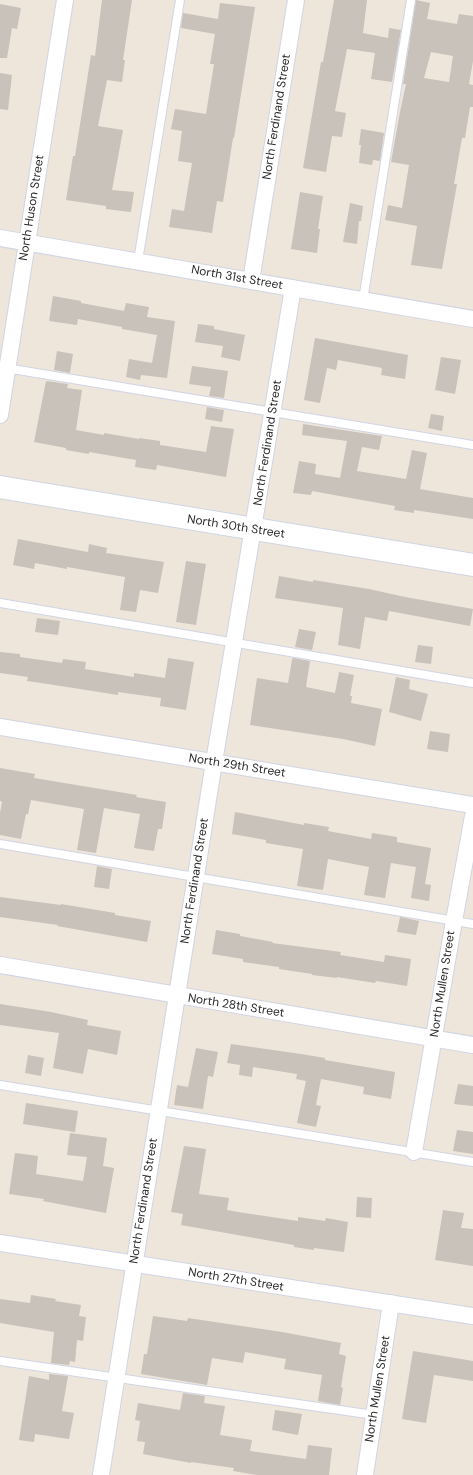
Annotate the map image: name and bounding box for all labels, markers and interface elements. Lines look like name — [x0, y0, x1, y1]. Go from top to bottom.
street label: North Ferdinand Street — [260, 53, 294, 181]
street label: North Huson Street — [17, 154, 47, 262]
street label: North 31st Street — [190, 263, 284, 293]
street label: North Ferdinand Street — [251, 379, 285, 507]
street label: North 30th Street — [186, 512, 286, 542]
street label: North 29th Street — [188, 751, 286, 781]
street label: North Ferdinand Street — [178, 817, 212, 945]
street label: North Mullen Street — [427, 930, 459, 1038]
street label: North 28th Street — [187, 991, 285, 1021]
street label: North Ferdinand Street — [127, 1137, 161, 1265]
street label: North 27th Street — [187, 1265, 285, 1295]
street label: North Mullen Street — [362, 1335, 394, 1443]

